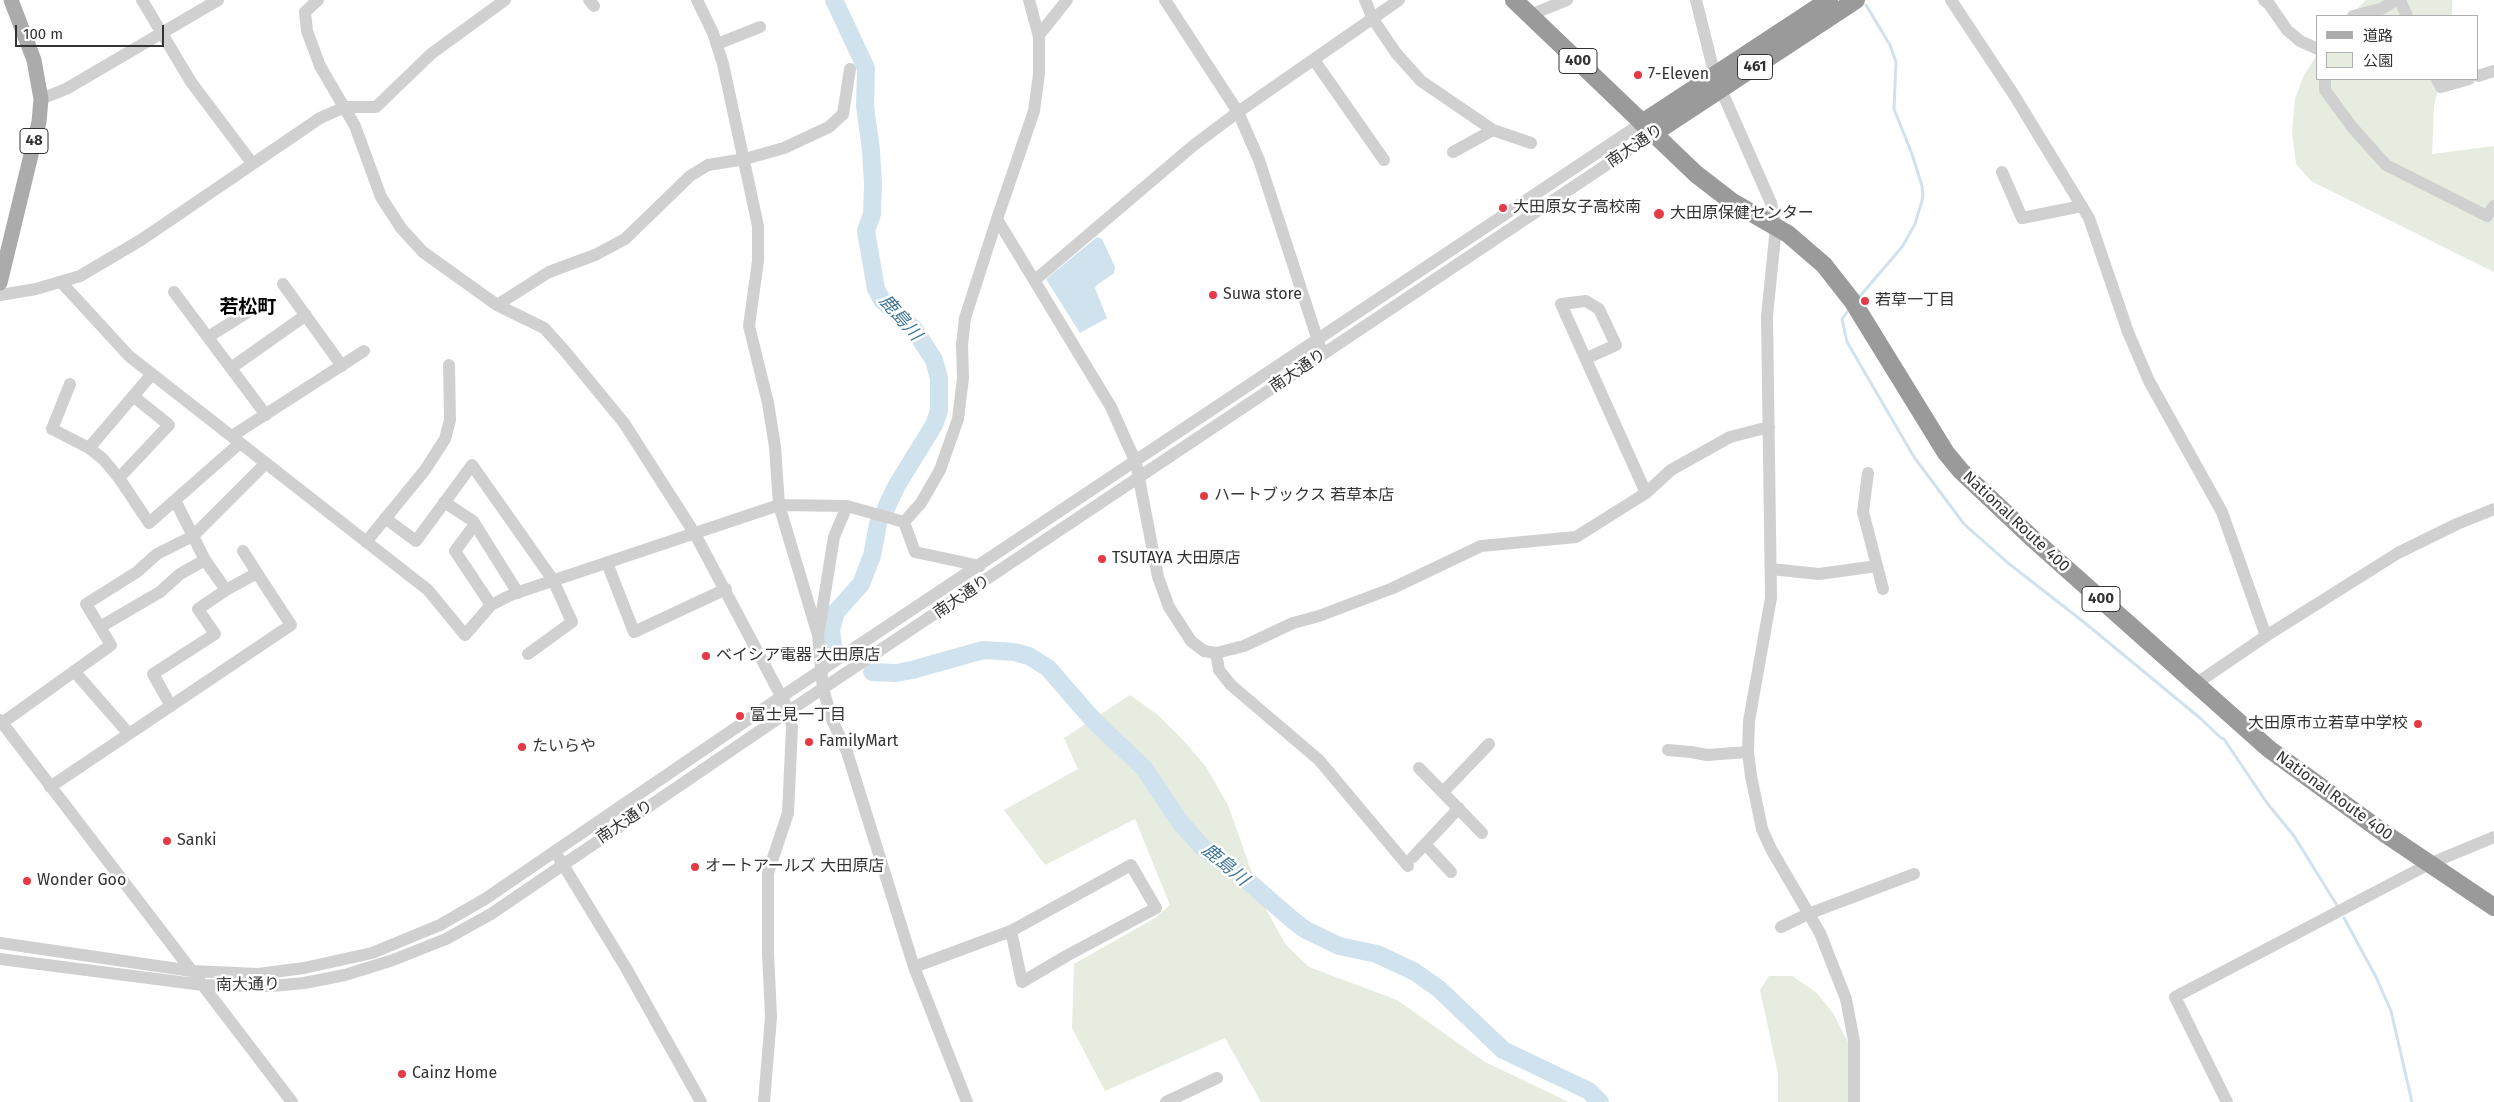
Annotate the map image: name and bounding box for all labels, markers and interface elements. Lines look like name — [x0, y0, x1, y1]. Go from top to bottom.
scale bar — [18, 15, 166, 47]
legend — [2316, 15, 2479, 80]
text: 100 m — [23, 25, 63, 43]
text: 道路 — [2363, 27, 2393, 45]
road number: 400 — [1559, 48, 1597, 74]
text: 公園 — [2363, 52, 2393, 70]
road number: 461 — [1738, 54, 1772, 80]
place label: 7-Eleven — [1648, 65, 1709, 85]
marker: 7-Eleven — [1632, 69, 1644, 81]
street label: 南大通り — [1603, 120, 1667, 172]
road number: 48 — [20, 128, 48, 154]
place label: 大田原女子高校南 — [1513, 198, 1641, 218]
marker: 大田原女子高校南 — [1497, 202, 1509, 214]
place label: 大田原保健センター — [1670, 204, 1814, 224]
marker: 大田原保健センター — [1652, 207, 1666, 221]
place label: Suwa store — [1223, 285, 1302, 305]
marker: Suwa store — [1207, 289, 1219, 301]
water label: 鹿島川 — [874, 291, 926, 345]
place label: 若草一丁目 — [1875, 291, 1955, 311]
marker: 若草一丁目 — [1859, 295, 1871, 307]
district label: 若松町 — [220, 297, 276, 319]
street label: 南大通り — [1266, 345, 1330, 397]
street label: National Route 400 — [1959, 468, 2073, 576]
place label: ハートブックス 若草本店 — [1214, 486, 1394, 506]
marker: ハートブックス 若草本店 — [1198, 490, 1210, 502]
place label: TSUTAYA 大田原店 — [1112, 549, 1241, 569]
marker: TSUTAYA 大田原店 — [1096, 553, 1108, 565]
street label: 南大通り — [930, 571, 994, 623]
road number: 400 — [2082, 586, 2120, 612]
place label: ベイシア電器 大田原店 — [716, 646, 880, 666]
marker: ベイシア電器 大田原店 — [700, 650, 712, 662]
place label: 富士見一丁目 — [750, 706, 846, 726]
marker: 富士見一丁目 — [734, 710, 746, 722]
place label: 大田原市立若草中学校 — [2248, 714, 2408, 734]
marker: 大田原市立若草中学校 — [2412, 718, 2424, 730]
place label: FamilyMart — [819, 732, 898, 752]
marker: FamilyMart — [803, 736, 815, 748]
place label: たいらや — [532, 737, 596, 757]
marker: たいらや — [516, 741, 528, 753]
street label: National Route 400 — [2272, 747, 2396, 845]
street label: 南大通り — [593, 796, 657, 848]
place label: Sanki — [177, 831, 217, 851]
marker: Sanki — [161, 835, 173, 847]
water label: 鹿島川 — [1197, 839, 1253, 891]
place label: オートアールズ 大田原店 — [705, 857, 884, 877]
marker: オートアールズ 大田原店 — [689, 861, 701, 873]
place label: Wonder Goo — [37, 871, 126, 891]
marker: Wonder Goo — [21, 875, 33, 887]
street label: 南大通り — [216, 975, 280, 995]
place label: Cainz Home — [412, 1064, 497, 1084]
marker: Cainz Home — [396, 1068, 408, 1080]

